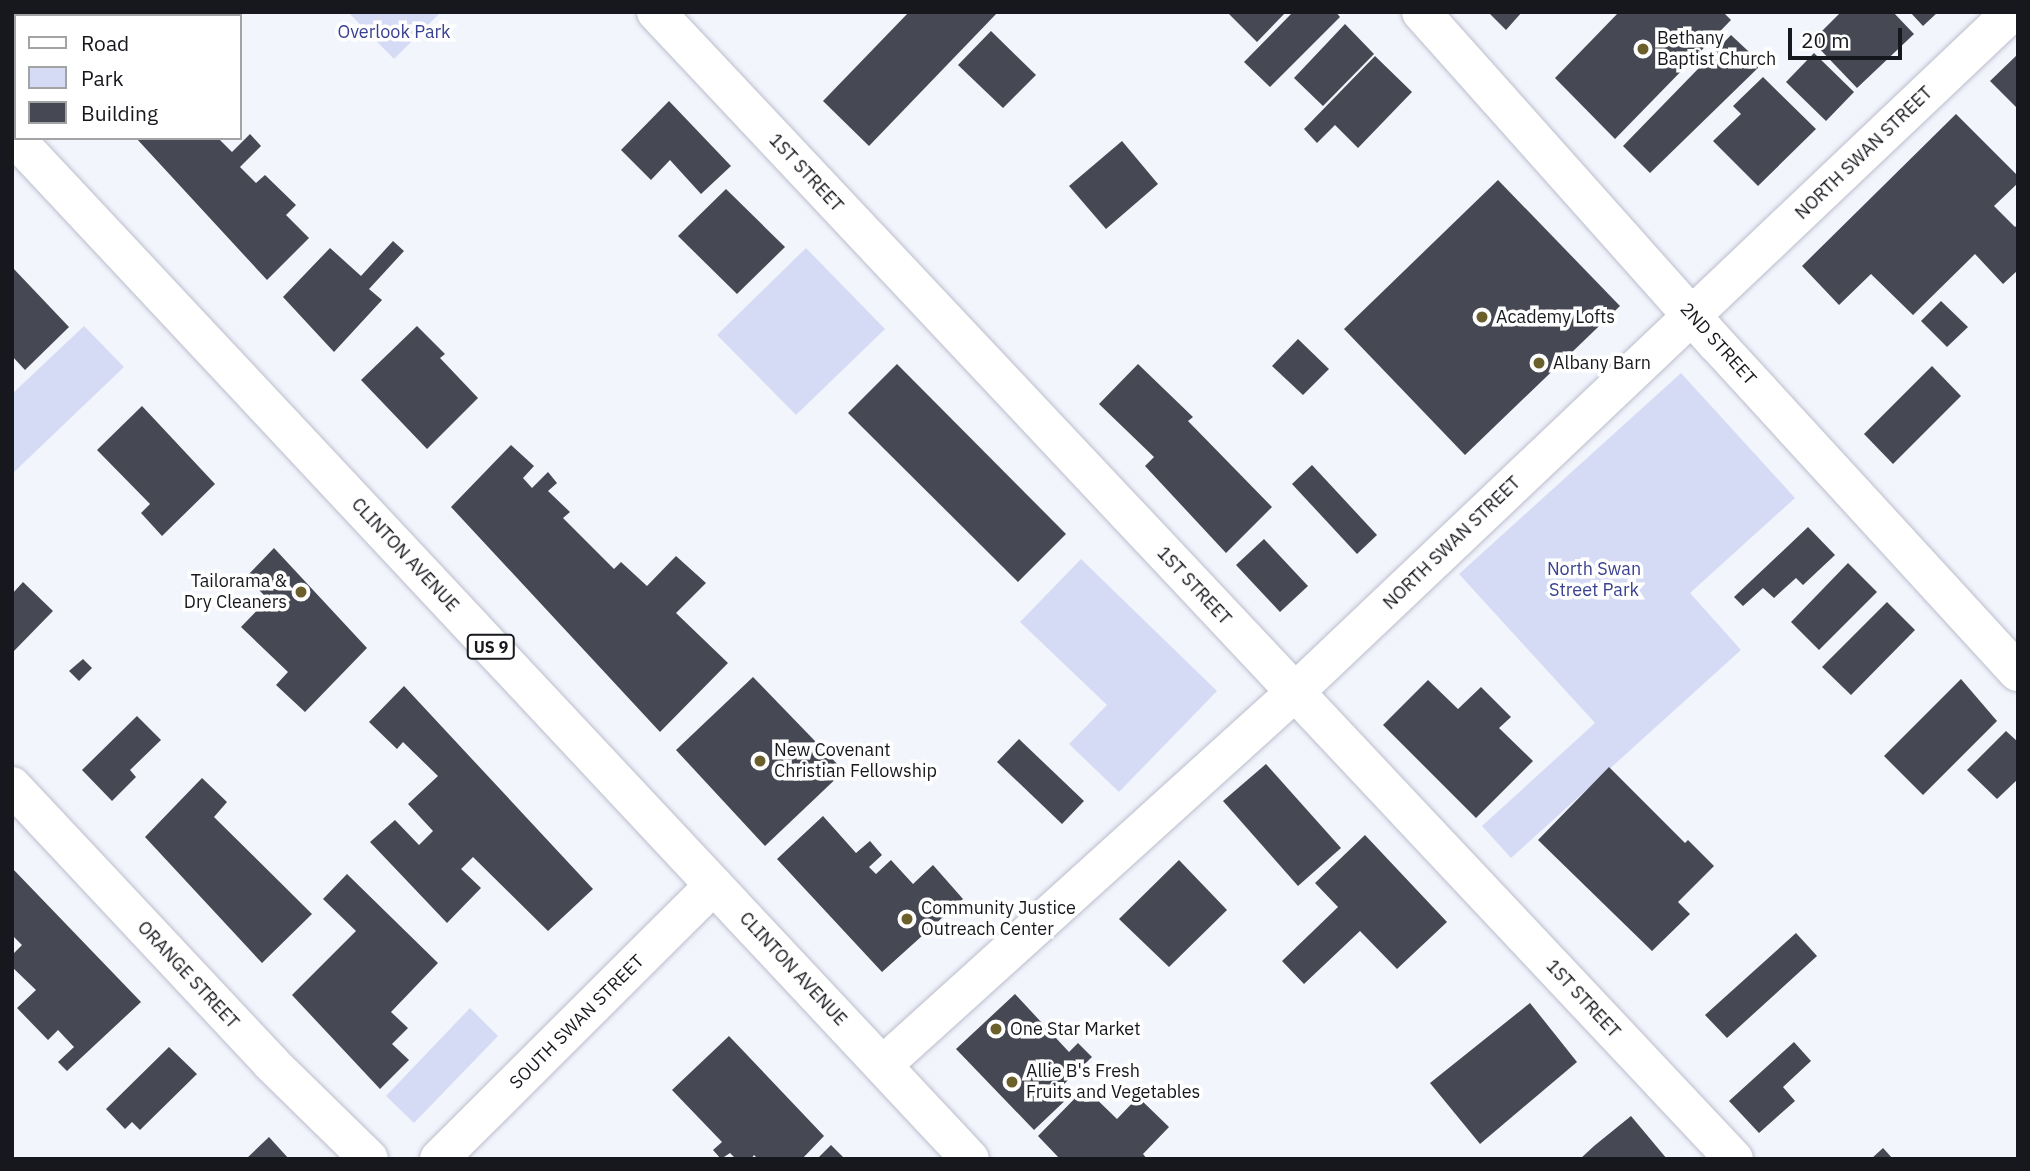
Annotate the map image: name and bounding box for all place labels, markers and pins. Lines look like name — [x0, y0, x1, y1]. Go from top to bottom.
place label: Bethany Baptist Church — [1657, 28, 1776, 70]
marker: Bethany Baptist Church — [1635, 41, 1651, 57]
place label: Academy Lofts — [1496, 306, 1615, 328]
marker: Academy Lofts — [1474, 309, 1490, 325]
place label: Albany Barn — [1553, 352, 1651, 374]
marker: Albany Barn — [1531, 355, 1547, 371]
place label: Tailorama & Dry Cleaners — [184, 571, 287, 614]
marker: Tailorama & Dry Cleaners — [293, 584, 309, 600]
place label: New Covenant Christian Fellowship — [774, 740, 937, 782]
marker: New Covenant Christian Fellowship — [752, 753, 768, 769]
place label: Community Justice Outreach Center — [921, 898, 1076, 940]
marker: Community Justice Outreach Center — [899, 911, 915, 927]
place label: One Star Market — [1010, 1018, 1141, 1040]
marker: One Star Market — [988, 1021, 1004, 1037]
place label: Allie B's Fresh Fruits and Vegetables — [1026, 1061, 1200, 1104]
marker: Allie B's Fresh Fruits and Vegetables — [1004, 1074, 1020, 1090]

